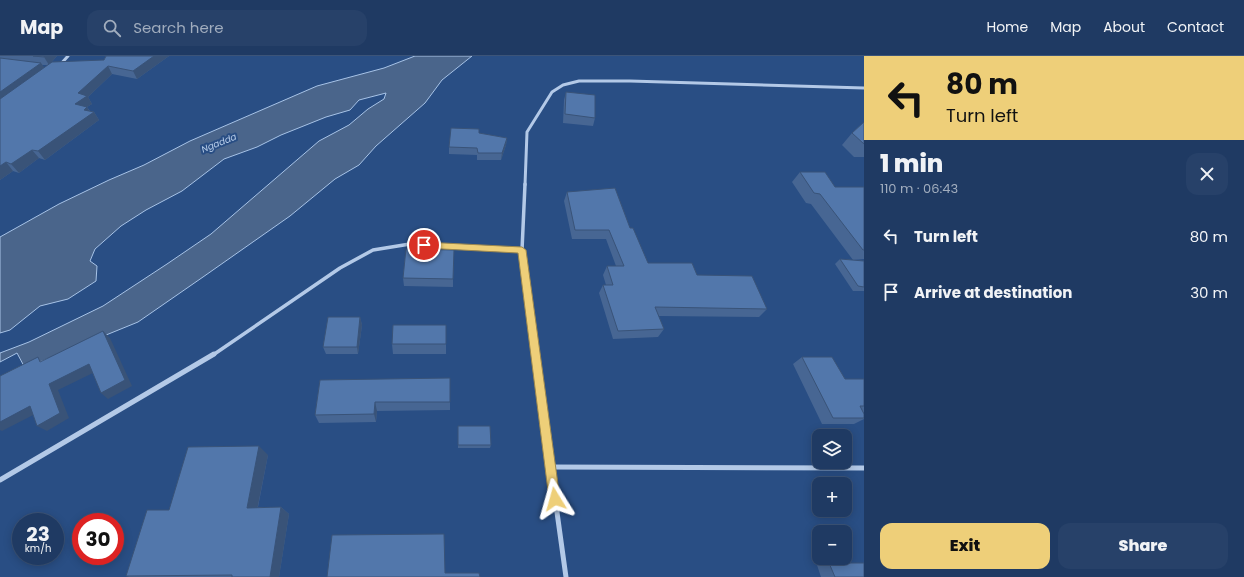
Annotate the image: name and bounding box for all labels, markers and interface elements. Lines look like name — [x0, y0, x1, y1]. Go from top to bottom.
search box — [87, 10, 367, 46]
text: Map — [20, 14, 63, 41]
icon: search — [101, 17, 123, 39]
text: Search here — [133, 17, 224, 38]
text: Home — [986, 17, 1028, 37]
text: Map — [1050, 17, 1081, 37]
text: About — [1103, 17, 1145, 37]
text: Contact — [1167, 17, 1224, 37]
text: 80 m — [946, 65, 1018, 104]
icon: left — [880, 72, 932, 124]
text: Turn left — [946, 103, 1018, 128]
water label: Ngadda — [200, 131, 238, 155]
text: 1 min — [880, 147, 943, 180]
button: close — [1186, 153, 1228, 195]
text: 110 m · 06:43 — [880, 179, 958, 198]
icon: left — [880, 225, 902, 247]
text: Turn left — [914, 226, 978, 247]
text: 80 m — [1190, 226, 1228, 247]
pin — [407, 228, 441, 262]
icon: arrive — [413, 234, 435, 256]
icon: arrive — [880, 281, 902, 303]
text: Arrive at destination — [914, 282, 1072, 303]
text: 30 m — [1190, 282, 1228, 303]
map controls — [812, 429, 852, 565]
button: layers — [812, 429, 852, 469]
button: + — [812, 477, 852, 517]
position arrow — [534, 478, 576, 520]
speed limit sign: 30 — [72, 513, 124, 565]
text: 23 — [26, 520, 50, 548]
button: Exit — [880, 523, 1050, 569]
button: Share — [1058, 523, 1228, 569]
button: − — [812, 525, 852, 565]
text: km/h — [25, 541, 51, 556]

